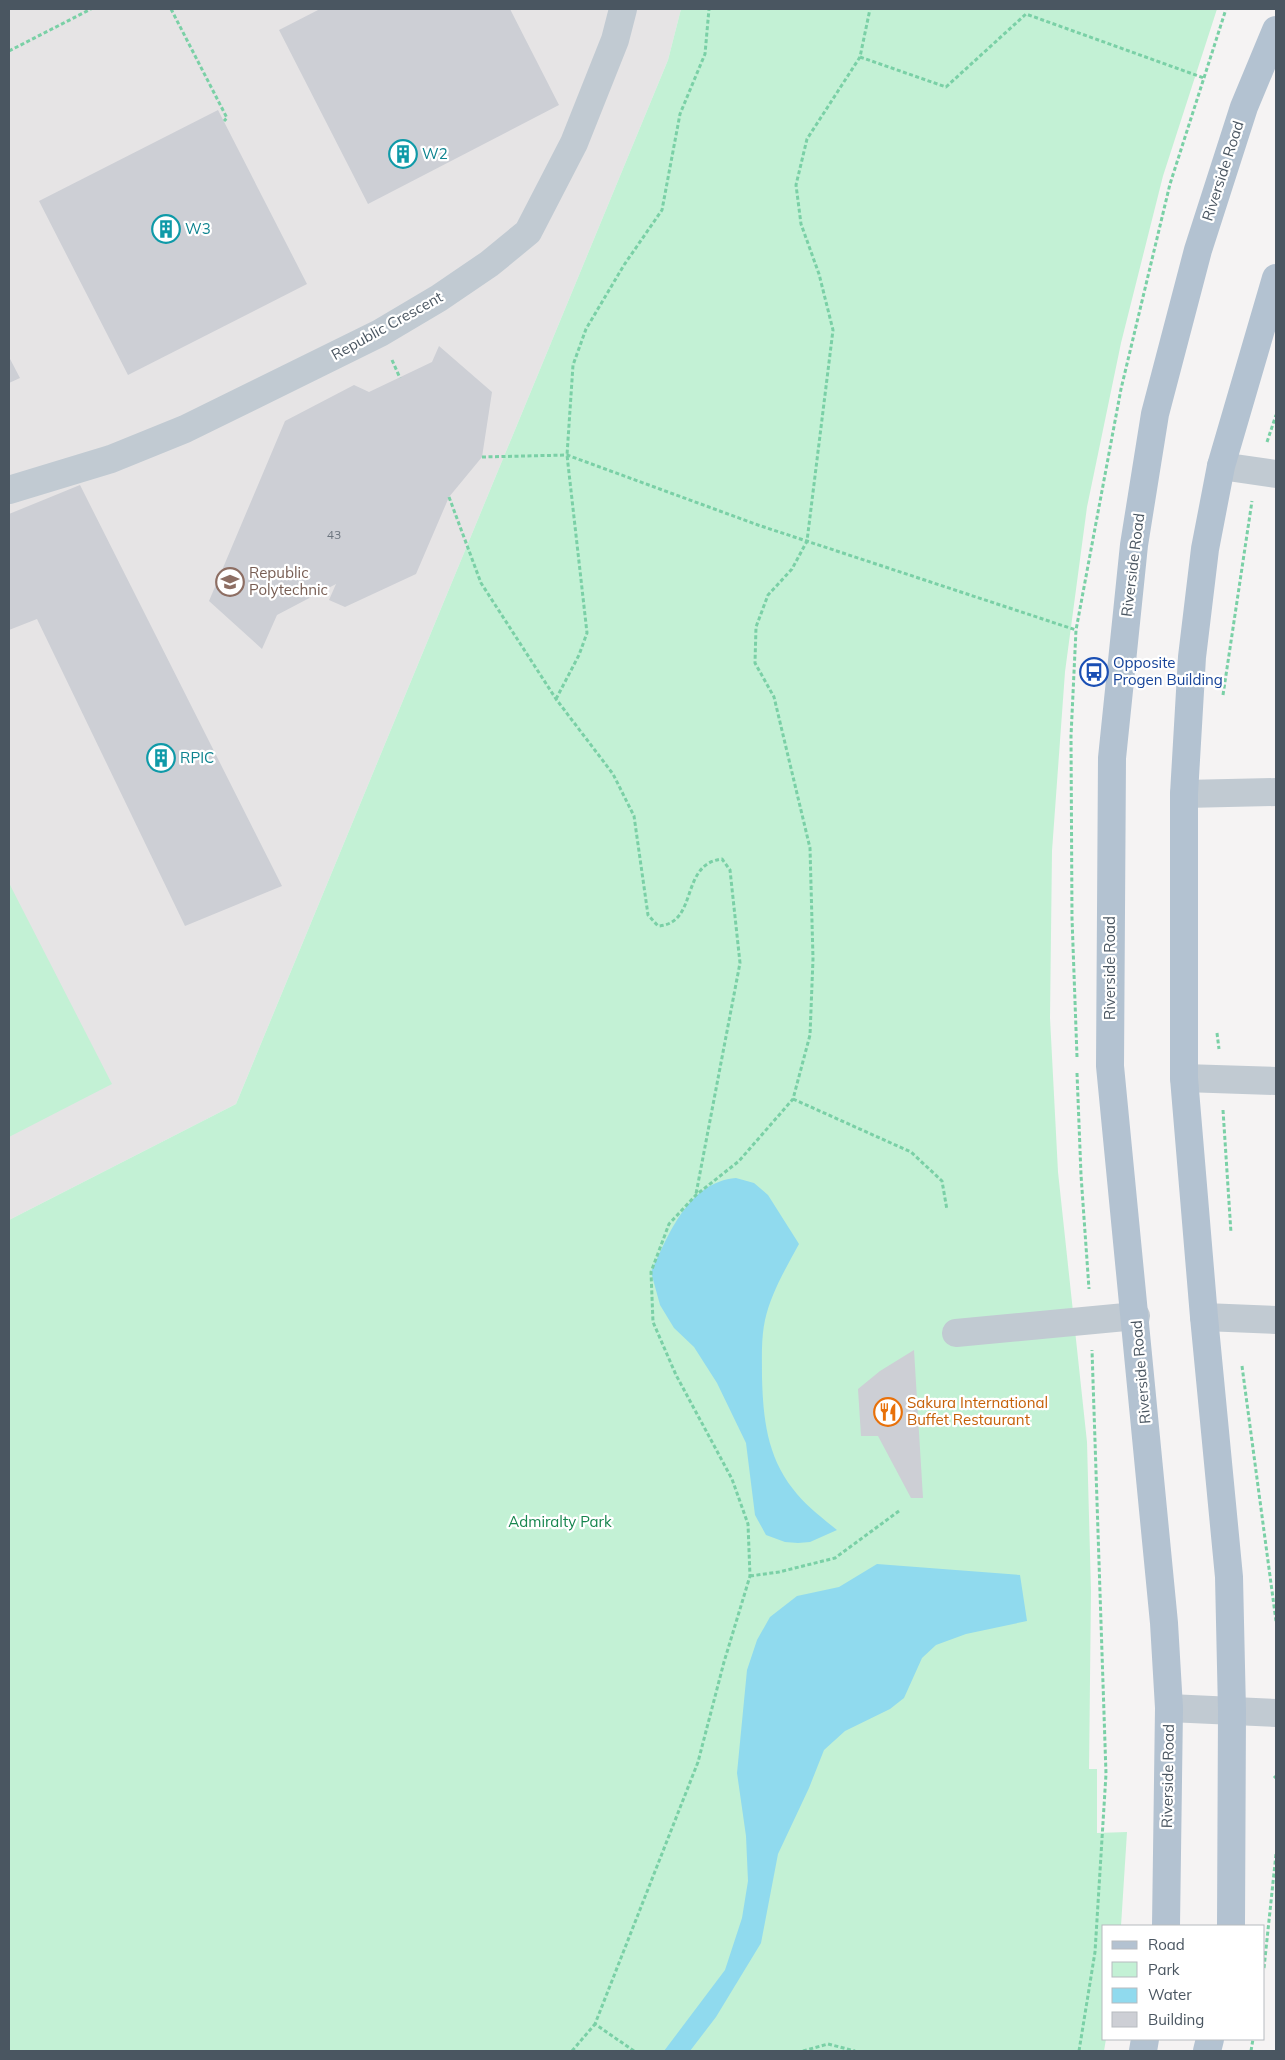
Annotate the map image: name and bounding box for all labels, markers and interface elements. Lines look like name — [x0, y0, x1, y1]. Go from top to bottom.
street label: Riverside Road — [1197, 118, 1248, 223]
building icon: W2 — [388, 139, 418, 169]
place label: W2 — [422, 144, 448, 163]
building icon: W3 — [151, 214, 181, 244]
place label: W3 — [185, 219, 211, 238]
street label: Republic Crescent — [328, 287, 446, 364]
street label: Riverside Road — [1117, 512, 1148, 618]
house number: 43 — [327, 527, 341, 542]
place label: Republic Polytechnic — [249, 563, 328, 599]
school or university icon: Republic Polytechnic — [215, 567, 245, 597]
place label: Opposite Progen Building — [1113, 653, 1223, 689]
bus stop icon: Opposite Progen Building — [1079, 657, 1109, 687]
building icon: RPIC — [146, 743, 176, 773]
place label: RPIC — [180, 748, 214, 767]
street label: Riverside Road — [1100, 916, 1119, 1020]
street label: Riverside Road — [1126, 1319, 1155, 1425]
place label: Sakura International Buffet Restaurant — [907, 1393, 1048, 1429]
restaurant icon: Sakura International Buffet Restaurant — [873, 1397, 903, 1427]
park label: Admiralty Park — [508, 1512, 612, 1531]
street label: Riverside Road — [1157, 1724, 1178, 1828]
legend — [1102, 1925, 1265, 2040]
text: Road — [1148, 1935, 1185, 1954]
text: Park — [1148, 1960, 1180, 1979]
text: Water — [1148, 1985, 1192, 2004]
text: Building — [1148, 2010, 1204, 2029]

